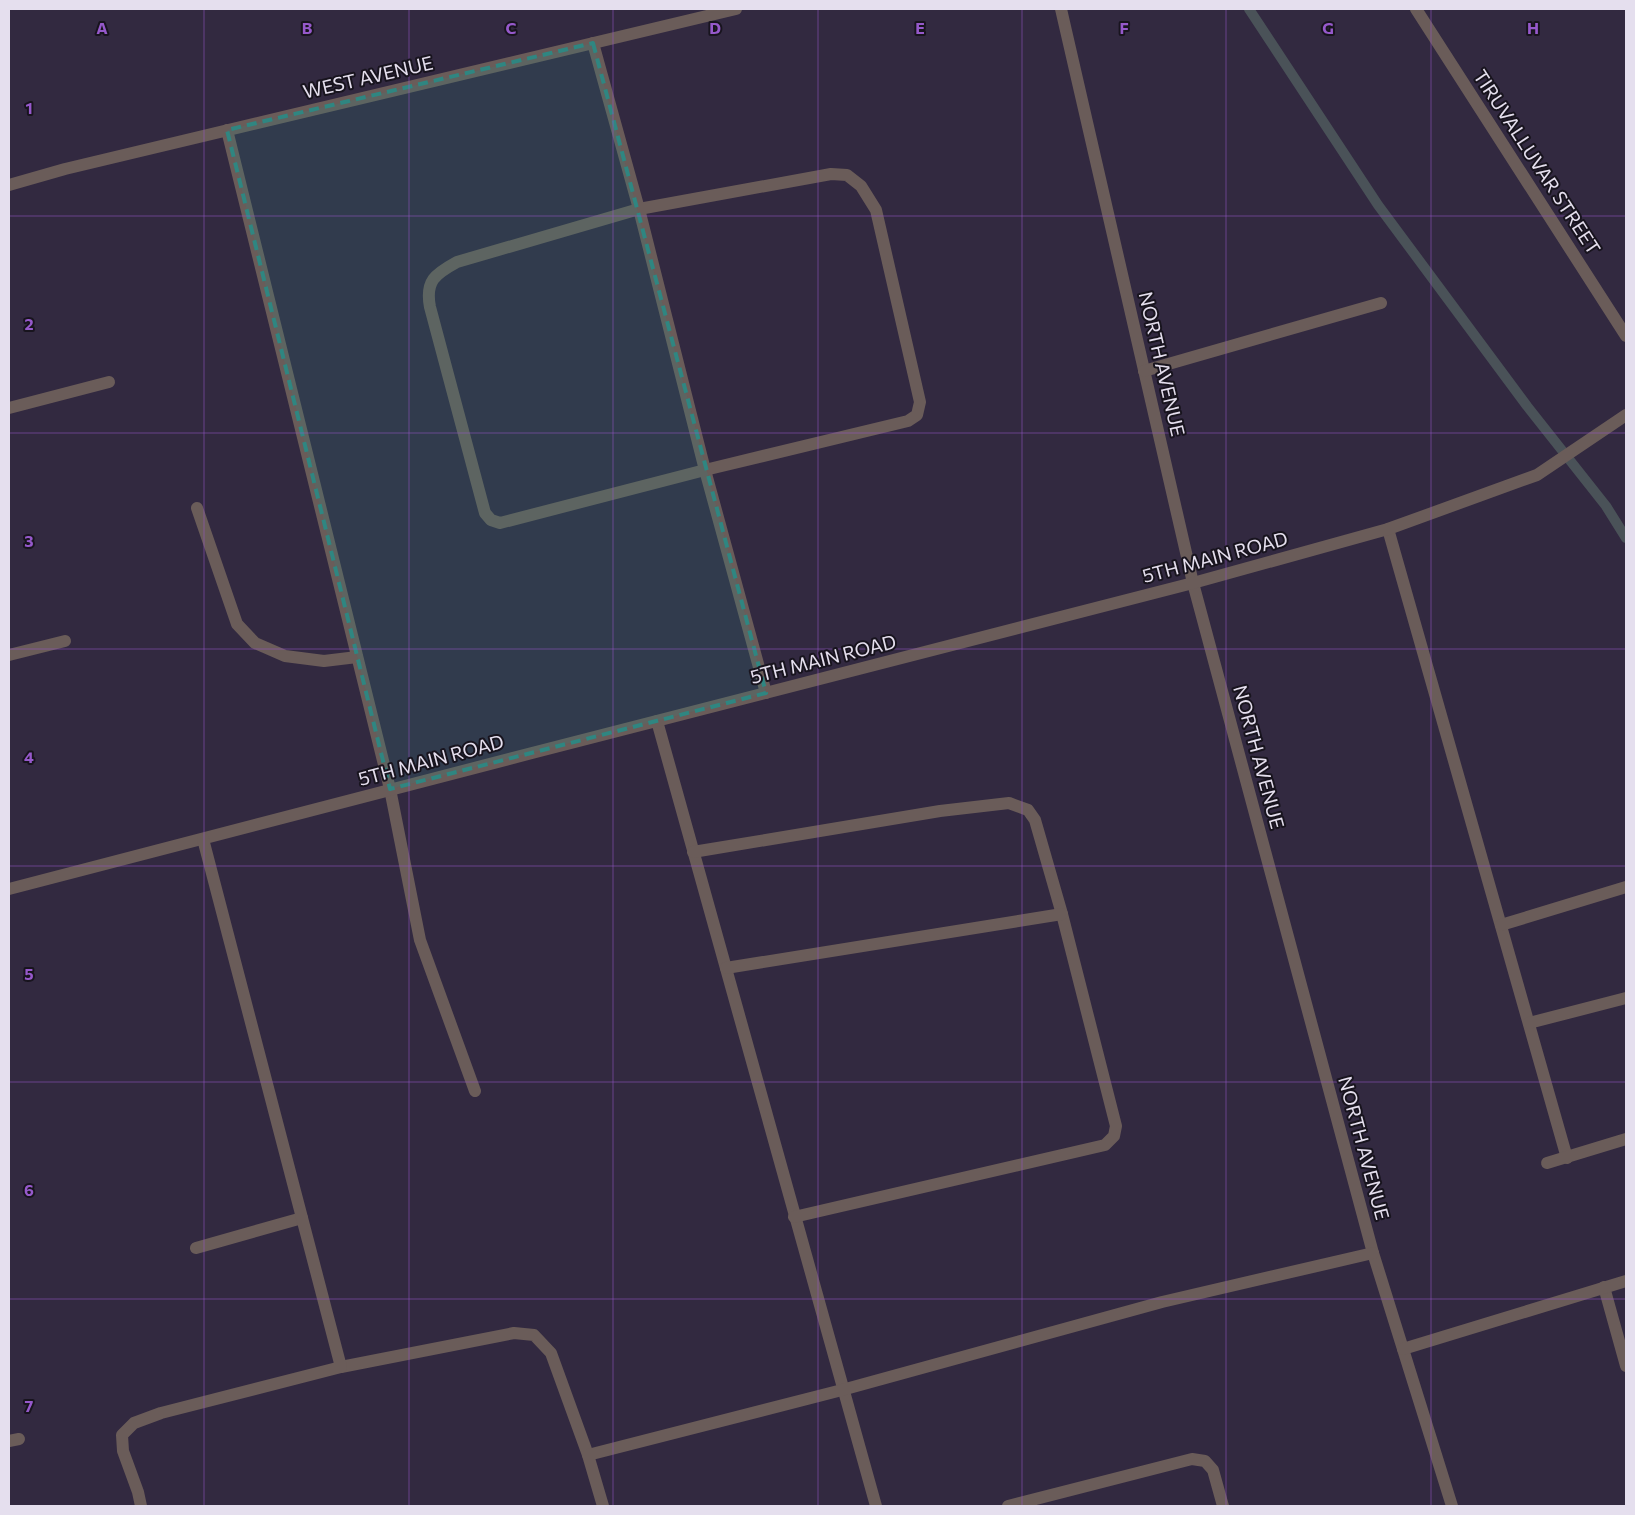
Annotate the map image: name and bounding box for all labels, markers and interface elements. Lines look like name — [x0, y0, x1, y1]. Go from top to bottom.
text: A — [96, 18, 108, 37]
text: B — [302, 18, 313, 37]
text: C — [506, 18, 517, 37]
text: D — [709, 18, 721, 37]
text: E — [915, 18, 925, 37]
text: F — [1119, 18, 1129, 37]
text: G — [1322, 18, 1334, 37]
text: H — [1527, 18, 1539, 37]
street label: WEST AVENUE — [301, 50, 435, 103]
street label: TIRUVALLUVAR STREET — [1469, 65, 1606, 258]
text: 1 — [25, 98, 33, 117]
street label: NORTH AVENUE — [1135, 289, 1190, 438]
text: 2 — [24, 314, 34, 333]
street label: 5TH MAIN ROAD — [1140, 526, 1290, 587]
text: 3 — [24, 531, 34, 550]
street label: 5TH MAIN ROAD — [748, 629, 898, 688]
street label: NORTH AVENUE — [1229, 683, 1290, 831]
street label: 5TH MAIN ROAD — [356, 729, 506, 790]
text: 4 — [24, 747, 34, 766]
text: 5 — [24, 964, 34, 983]
street label: NORTH AVENUE — [1334, 1074, 1395, 1222]
text: 6 — [24, 1180, 34, 1199]
text: 7 — [25, 1396, 34, 1415]

